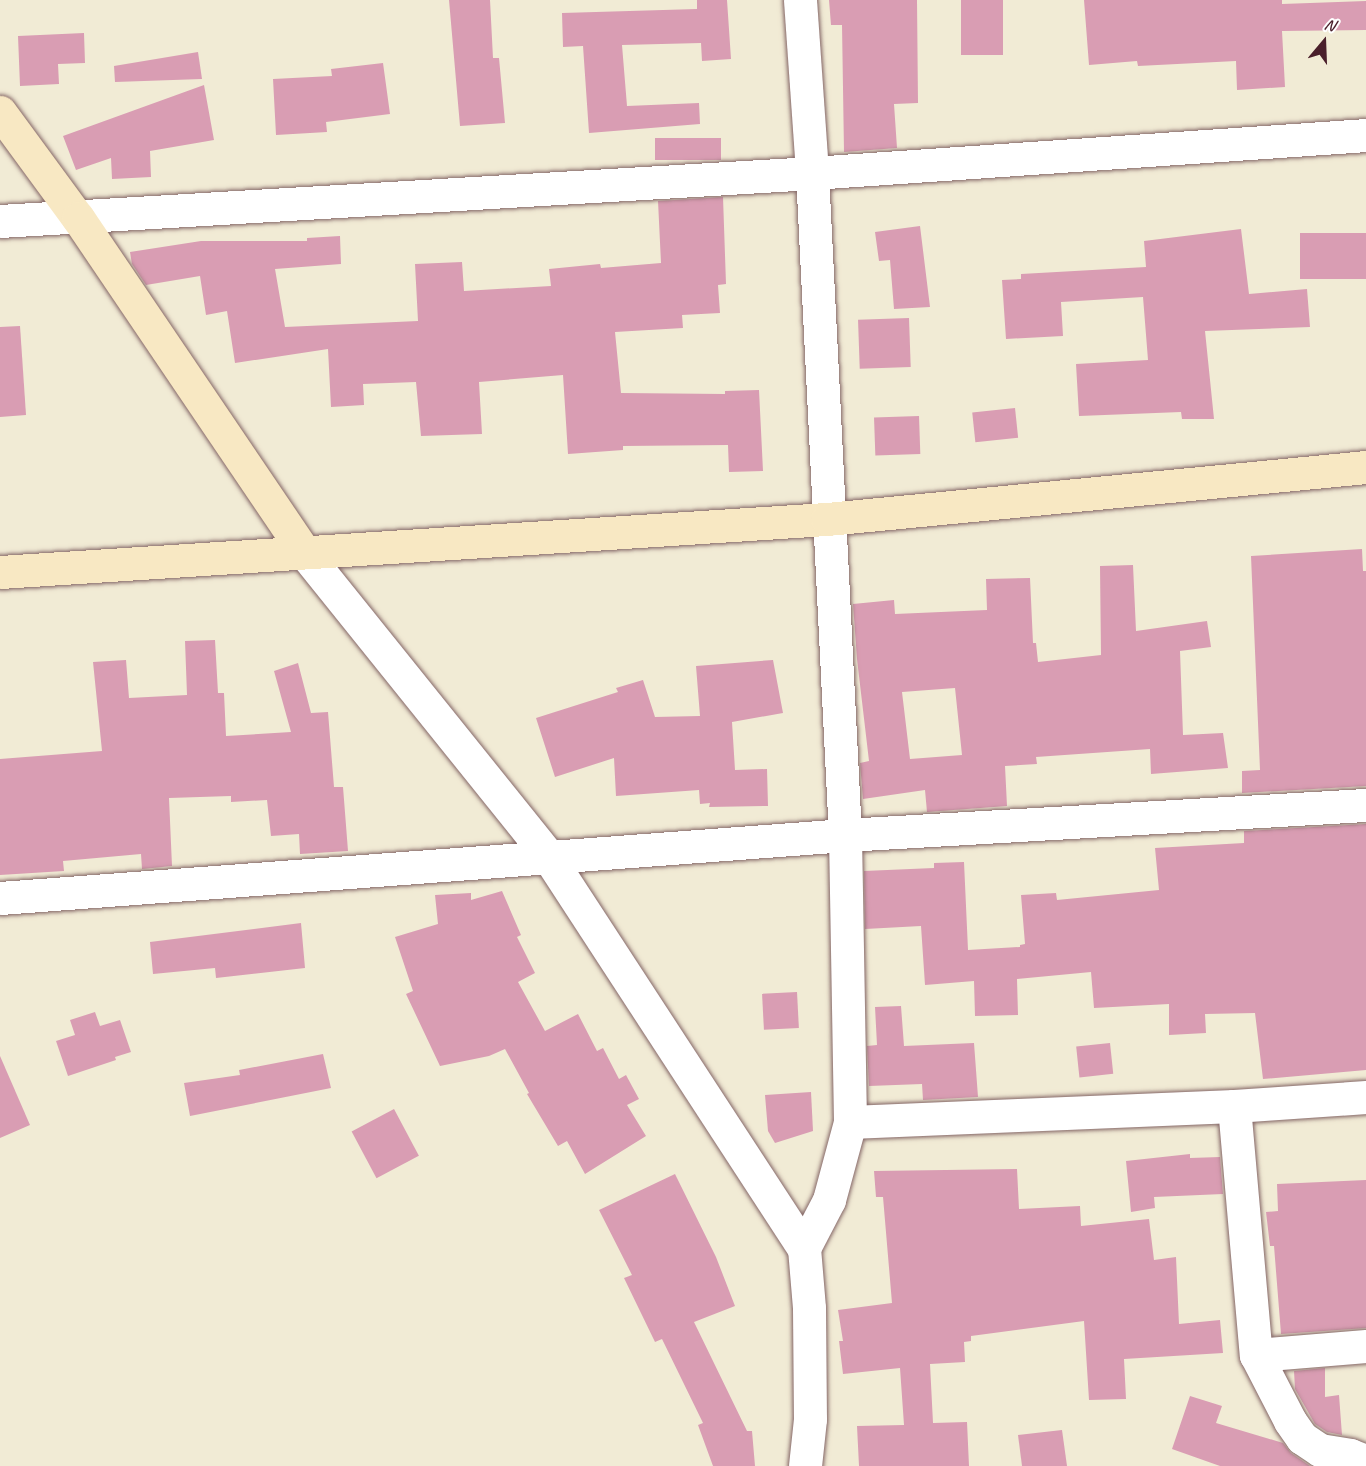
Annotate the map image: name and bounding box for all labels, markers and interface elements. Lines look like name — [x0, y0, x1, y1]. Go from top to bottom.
north arrow — [1294, 12, 1354, 72]
text: N — [1322, 14, 1338, 36]

